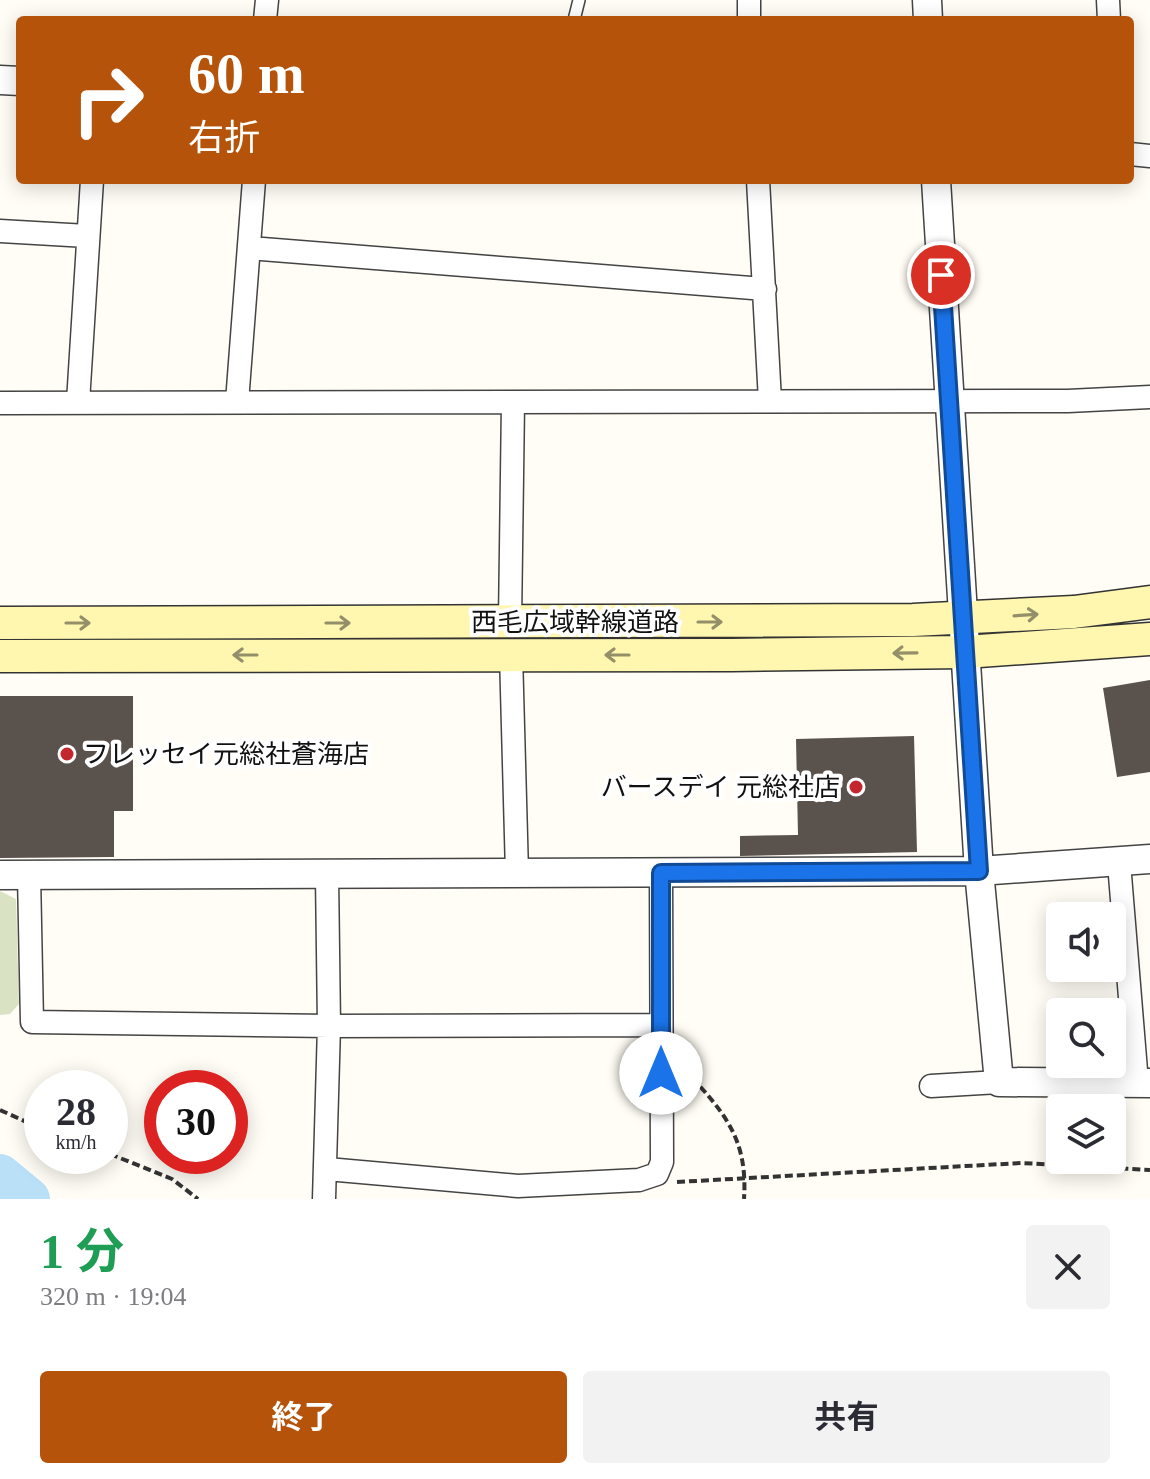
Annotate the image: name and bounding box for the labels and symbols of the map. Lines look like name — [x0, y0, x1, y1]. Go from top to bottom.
pin — [907, 241, 975, 309]
one-way arrow — [1012, 607, 1039, 622]
street label: 西毛広域幹線道路 — [471, 608, 679, 637]
one-way arrow — [696, 614, 723, 630]
one-way arrow — [64, 615, 91, 631]
one-way arrow — [324, 615, 351, 631]
one-way arrow — [892, 645, 919, 661]
one-way arrow — [232, 647, 259, 663]
one-way arrow — [604, 647, 631, 662]
place label: フレッセイ元総社蒼海店 — [83, 740, 369, 769]
marker: フレッセイ元総社蒼海店 — [58, 745, 76, 763]
place label: バースデイ 元総社店 — [601, 773, 840, 802]
marker: バースデイ 元総社店 — [847, 778, 865, 796]
position arrow — [619, 1031, 703, 1115]
speed limit sign: 30 — [144, 1070, 248, 1174]

